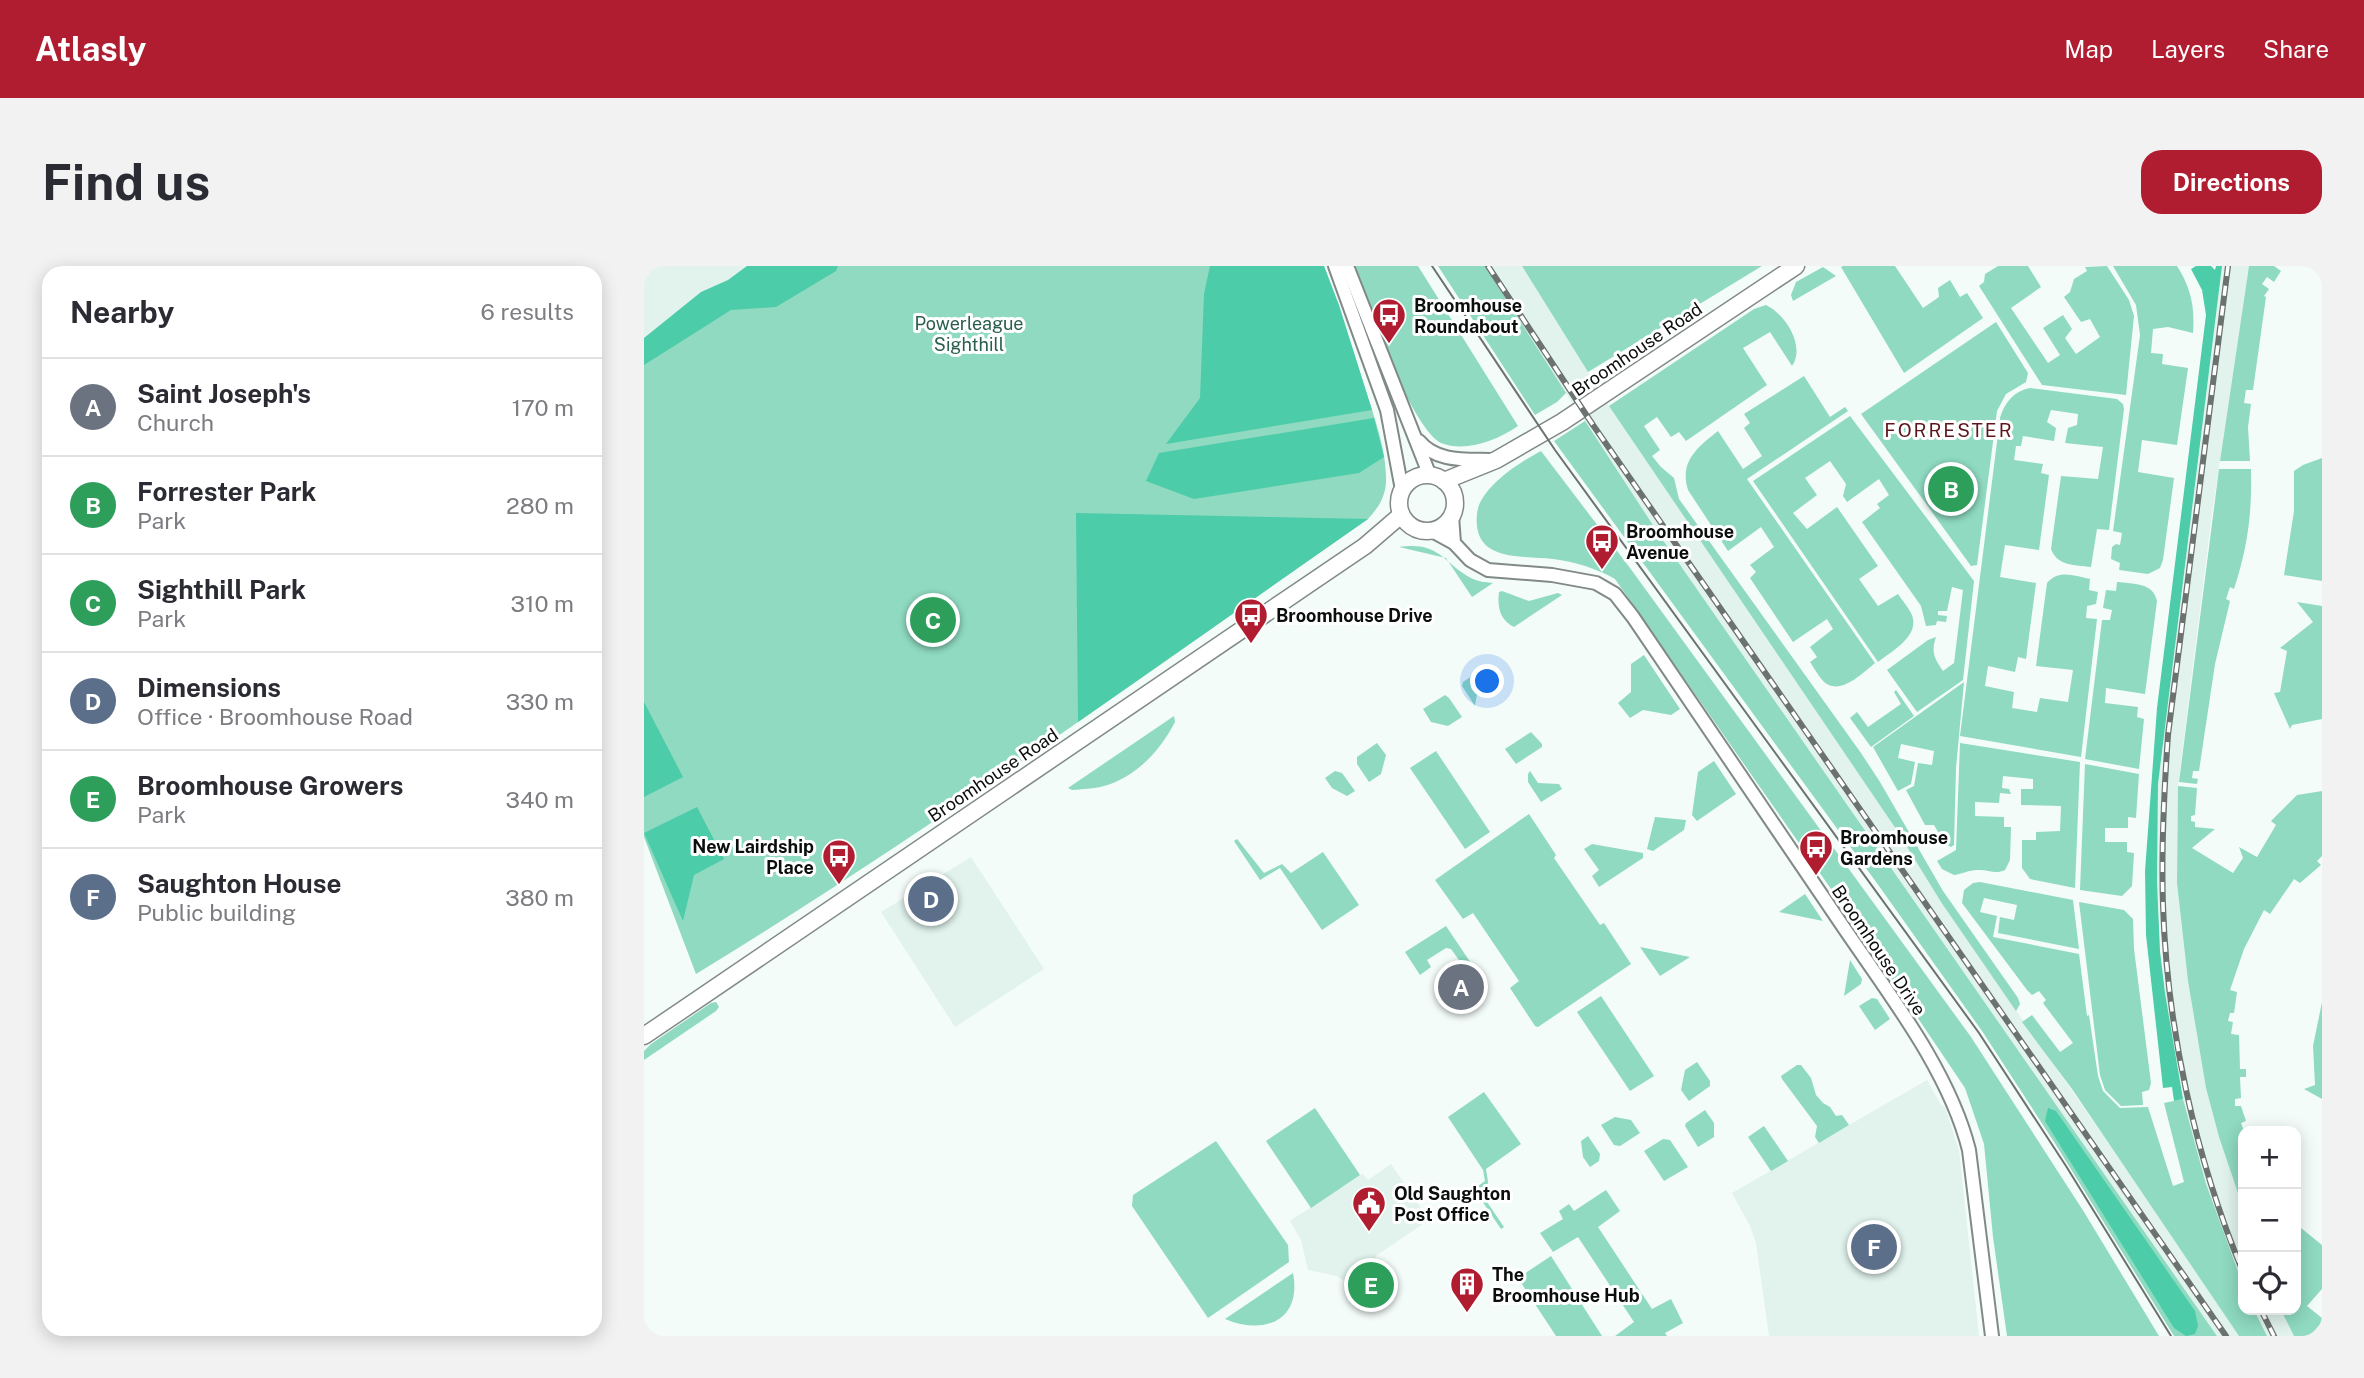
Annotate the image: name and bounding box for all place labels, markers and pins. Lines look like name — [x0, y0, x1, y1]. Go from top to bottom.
place label: Broomhouse Roundabout — [1414, 295, 1522, 337]
bus stop icon: Broomhouse Roundabout — [1370, 296, 1408, 345]
pin: B — [1928, 463, 1974, 515]
place label: Broomhouse Avenue — [1626, 521, 1734, 563]
bus stop icon: Broomhouse Avenue — [1583, 522, 1621, 571]
pin: C — [910, 594, 956, 646]
bus stop icon: Broomhouse Drive — [1232, 596, 1270, 645]
place label: Broomhouse Drive — [1276, 605, 1433, 626]
place label: Broomhouse Gardens — [1840, 827, 1948, 869]
bus stop icon: Broomhouse Gardens — [1797, 828, 1835, 877]
place label: New Lairdship Place — [692, 836, 814, 878]
bus stop icon: New Lairdship Place — [820, 837, 858, 886]
pin: D — [908, 873, 954, 925]
pin: A — [1438, 961, 1484, 1013]
place label: Old Saughton Post Office — [1394, 1183, 1511, 1225]
public building icon: Old Saughton Post Office — [1350, 1184, 1388, 1233]
pin: F — [1851, 1221, 1897, 1273]
pin: E — [1348, 1259, 1394, 1311]
place label: The Broomhouse Hub — [1492, 1264, 1640, 1306]
building icon: The Broomhouse Hub — [1448, 1265, 1486, 1314]

